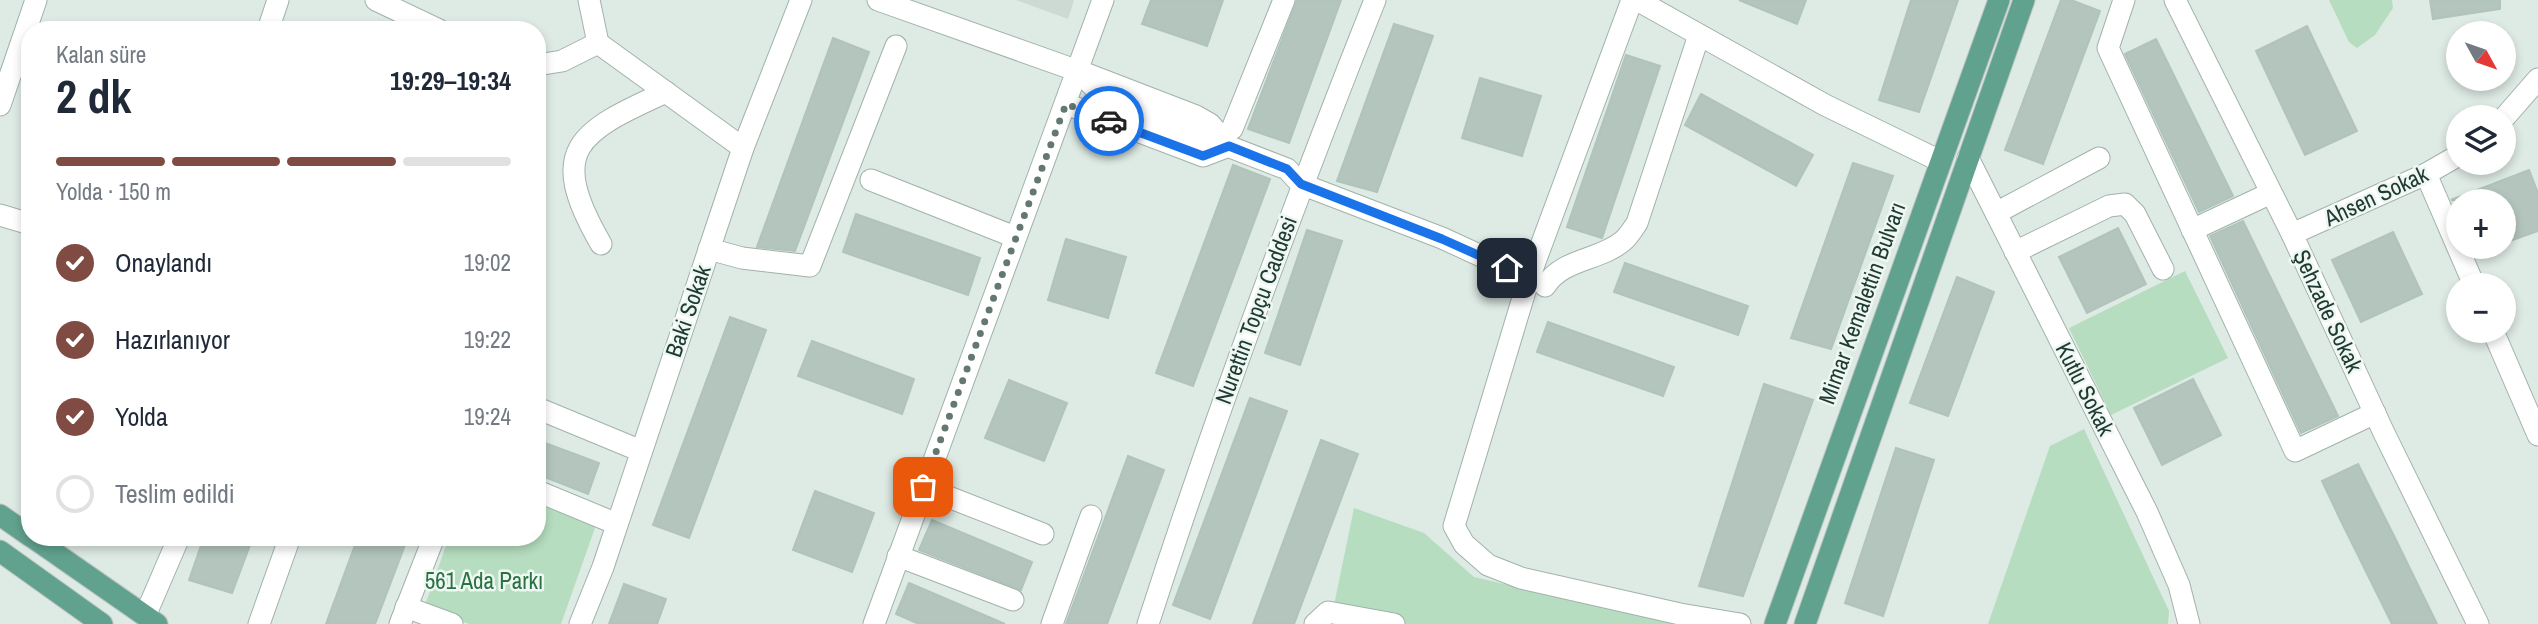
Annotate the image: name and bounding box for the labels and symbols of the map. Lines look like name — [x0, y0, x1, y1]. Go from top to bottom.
north arrow — [2446, 21, 2516, 91]
courier — [1074, 86, 1144, 156]
street label: Ahsen Sokak — [2318, 158, 2433, 234]
street label: Mimar Kemalettin Bulvarı — [1811, 198, 1912, 408]
street label: Nurettin Topçu Caddesi — [1207, 212, 1304, 408]
pin — [1477, 238, 1537, 298]
street label: Şehzade Sokak — [2286, 244, 2371, 378]
street label: Baki Sokak — [657, 260, 718, 361]
street label: Kutlu Sokak — [2049, 337, 2122, 441]
pin — [893, 457, 953, 517]
park label: 561 Ada Parkı — [425, 565, 543, 596]

